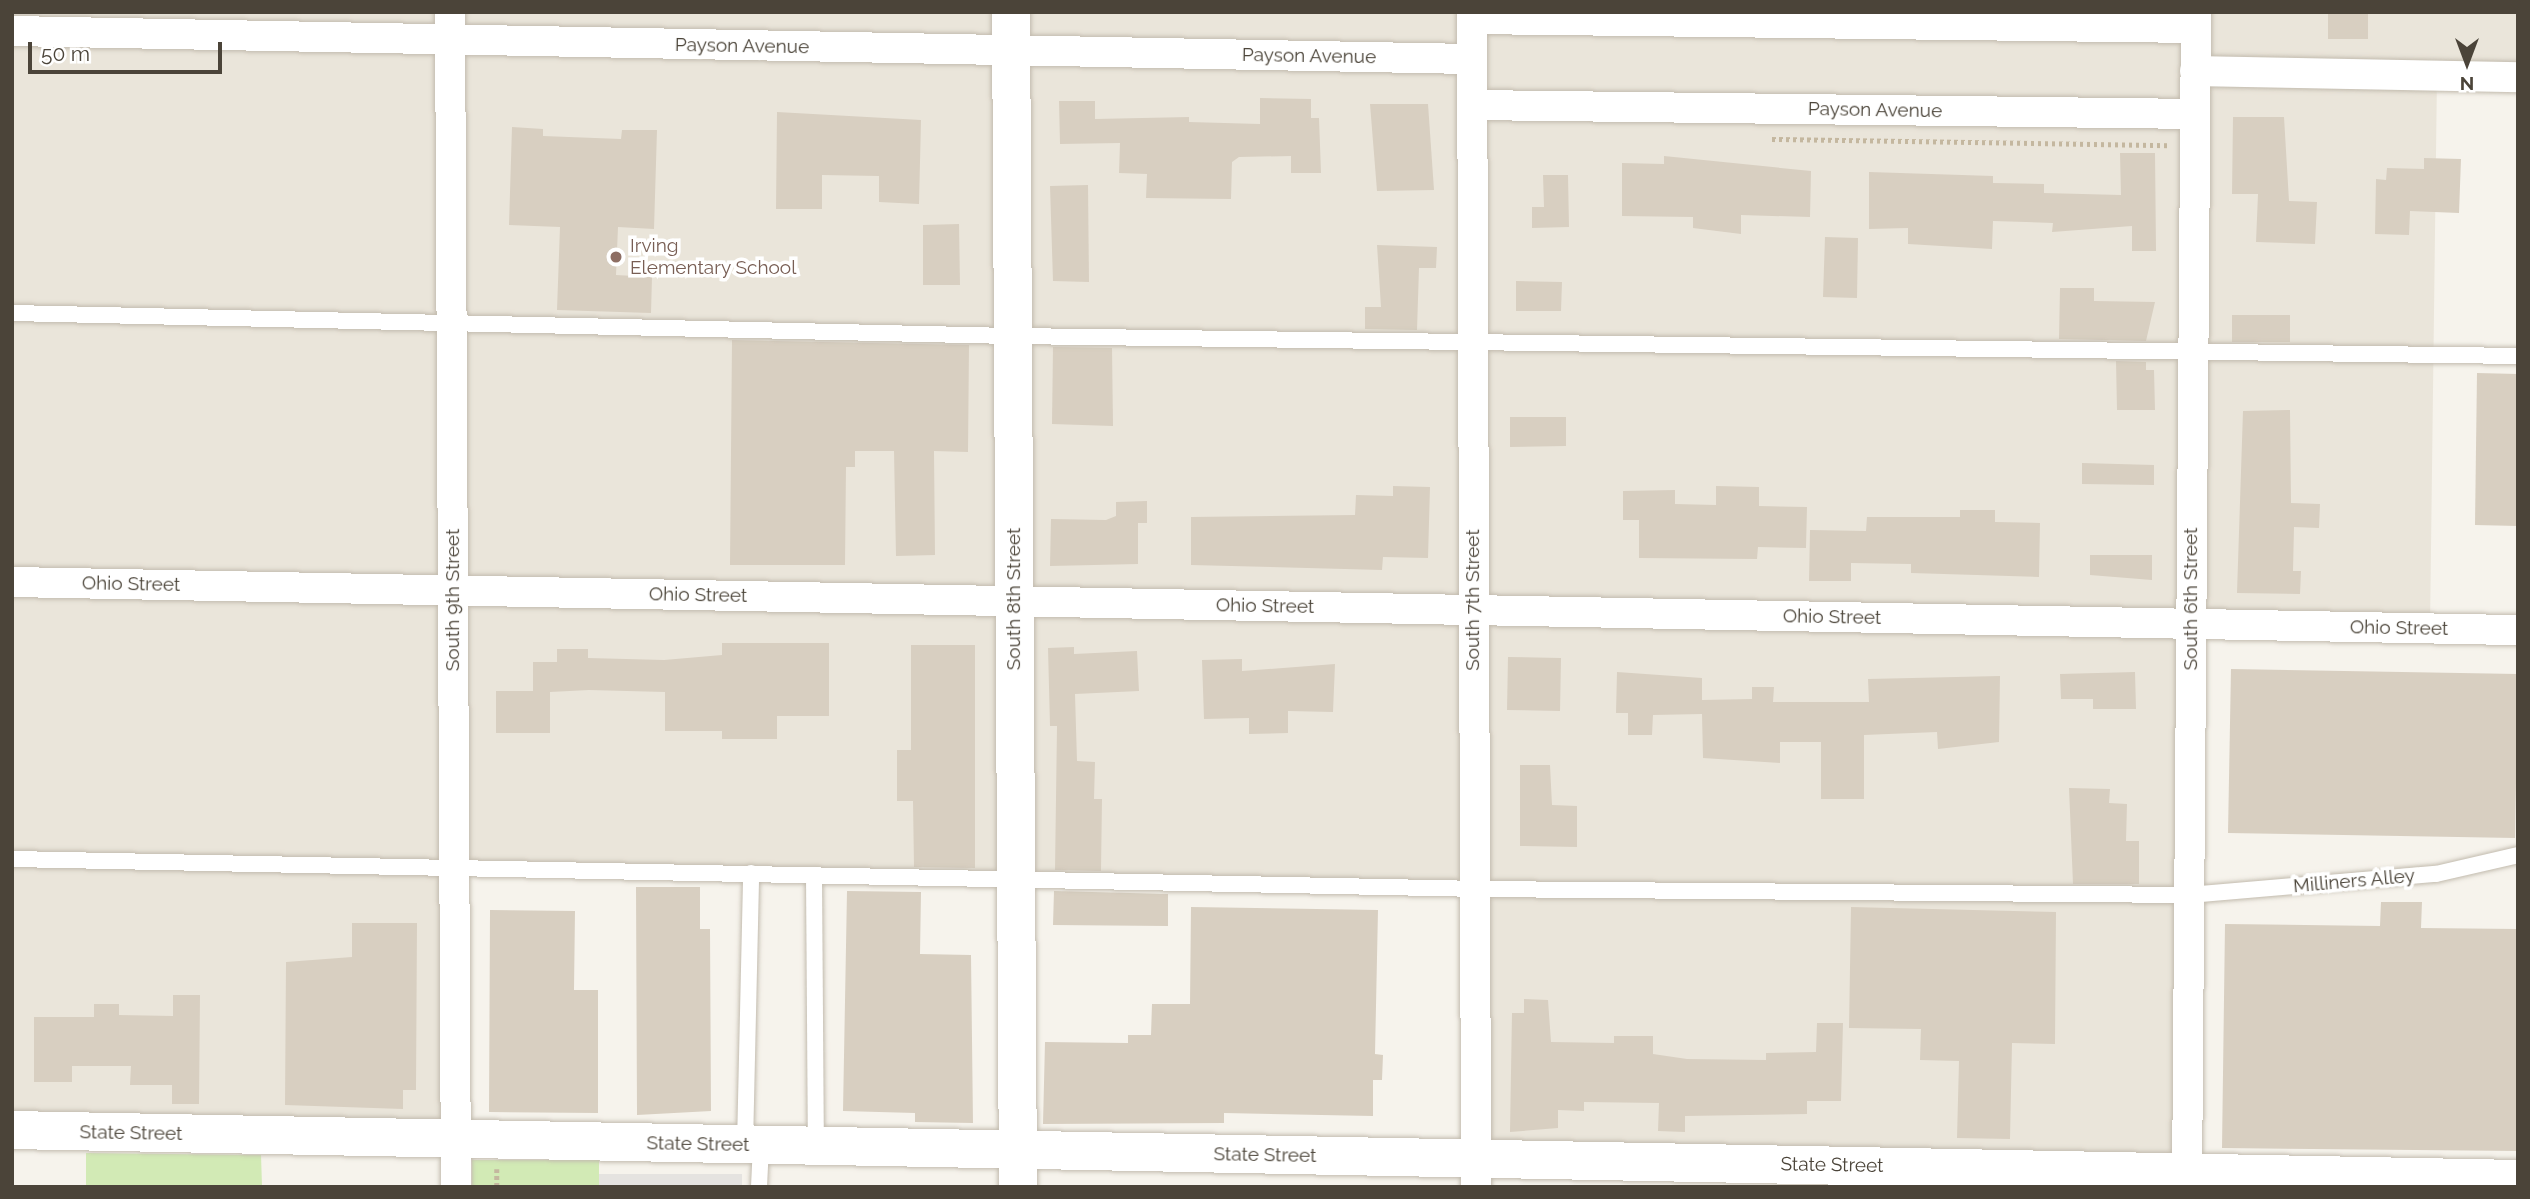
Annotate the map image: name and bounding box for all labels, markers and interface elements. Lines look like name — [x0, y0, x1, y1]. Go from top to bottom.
scale bar — [32, 28, 226, 72]
north arrow — [2432, 28, 2502, 98]
street label: Payson Avenue — [674, 33, 810, 59]
text: 50 m — [41, 41, 90, 66]
street label: Payson Avenue — [1241, 43, 1377, 69]
text: N — [2460, 73, 2474, 95]
street label: Payson Avenue — [1807, 97, 1943, 123]
place label: Irving Elementary School — [630, 235, 797, 279]
marker: Irving Elementary School — [608, 249, 624, 265]
street label: South 8th Street — [1003, 528, 1025, 670]
street label: South 6th Street — [2180, 528, 2202, 670]
street label: South 9th Street — [442, 529, 464, 671]
street label: South 7th Street — [1462, 529, 1484, 671]
street label: Ohio Street — [82, 572, 180, 596]
street label: Ohio Street — [649, 583, 747, 607]
street label: Ohio Street — [1216, 594, 1314, 618]
street label: Ohio Street — [1783, 605, 1881, 629]
street label: Ohio Street — [2350, 616, 2448, 640]
street label: Milliners Alley — [2292, 864, 2416, 898]
street label: State Street — [79, 1121, 183, 1145]
street label: State Street — [646, 1132, 750, 1156]
street label: State Street — [1213, 1143, 1317, 1167]
street label: State Street — [1780, 1153, 1884, 1177]

